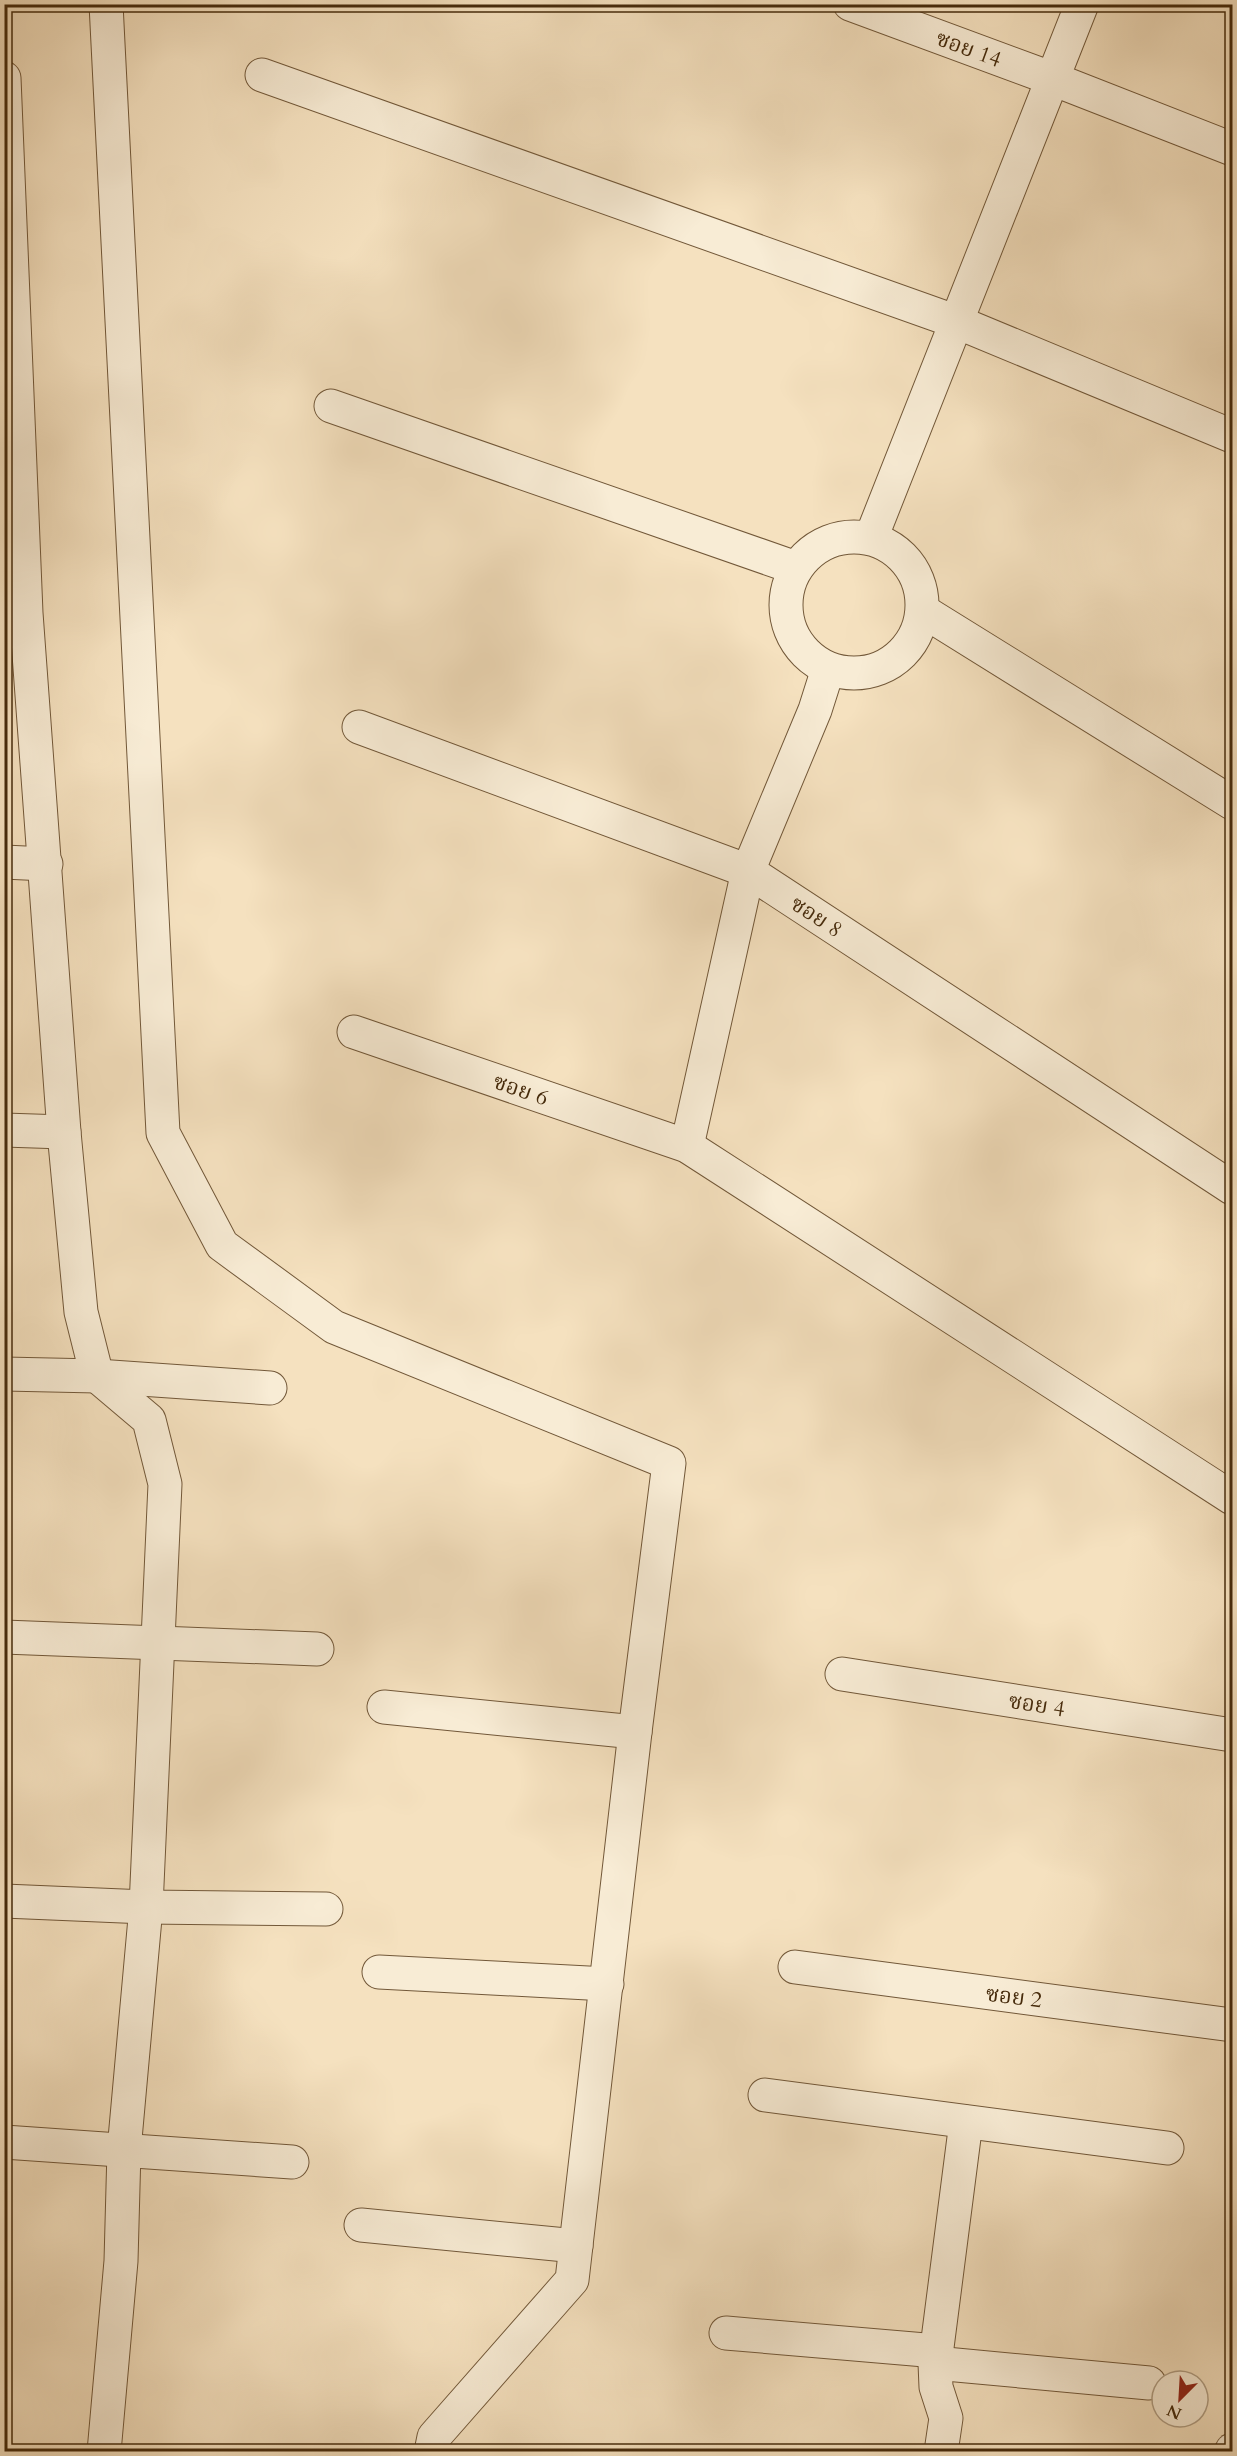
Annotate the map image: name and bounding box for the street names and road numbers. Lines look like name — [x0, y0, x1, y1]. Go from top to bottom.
street label: ซอย 14 — [932, 23, 1006, 75]
street label: ซอย 8 — [785, 889, 848, 945]
street label: ซอย 6 — [489, 1067, 552, 1113]
street label: ซอย 4 — [1007, 1686, 1067, 1724]
street label: ซอย 2 — [984, 1979, 1044, 2015]

